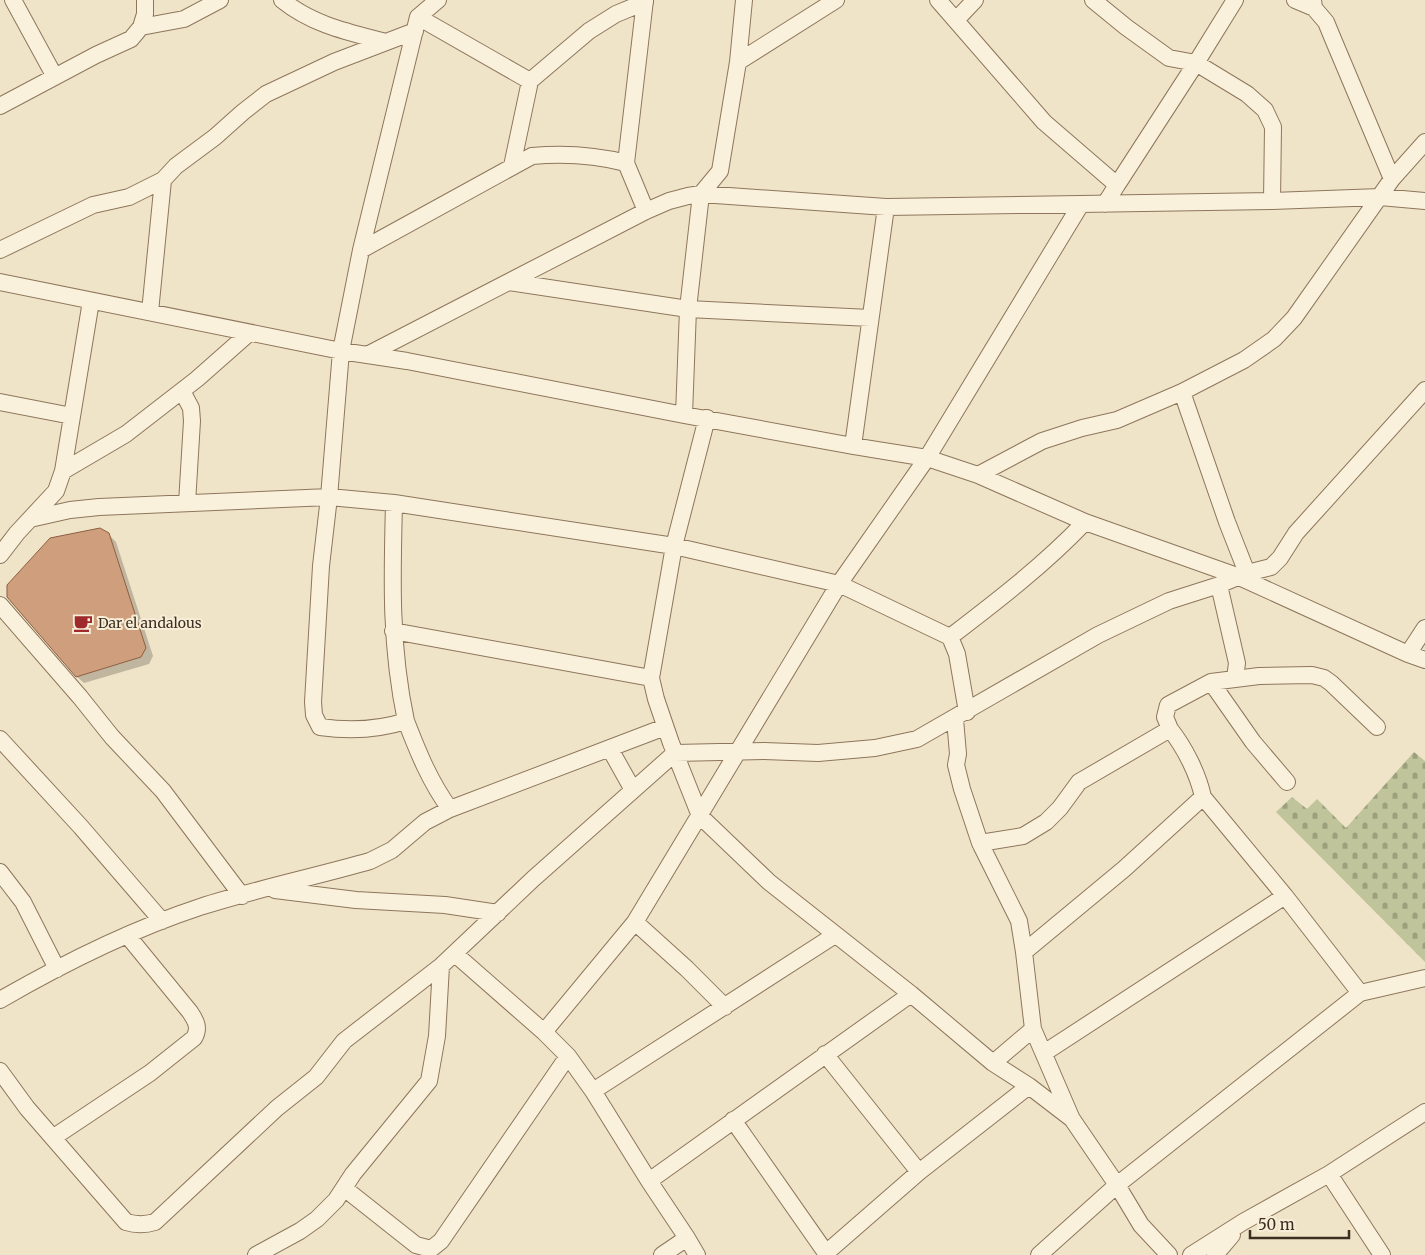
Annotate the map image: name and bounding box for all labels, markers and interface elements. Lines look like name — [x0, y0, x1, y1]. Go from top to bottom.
cafe icon: Dar el andalous — [72, 612, 94, 634]
place label: Dar el andalous — [98, 614, 202, 632]
scale bar — [1250, 1208, 1349, 1240]
text: 50 m — [1258, 1215, 1295, 1234]

